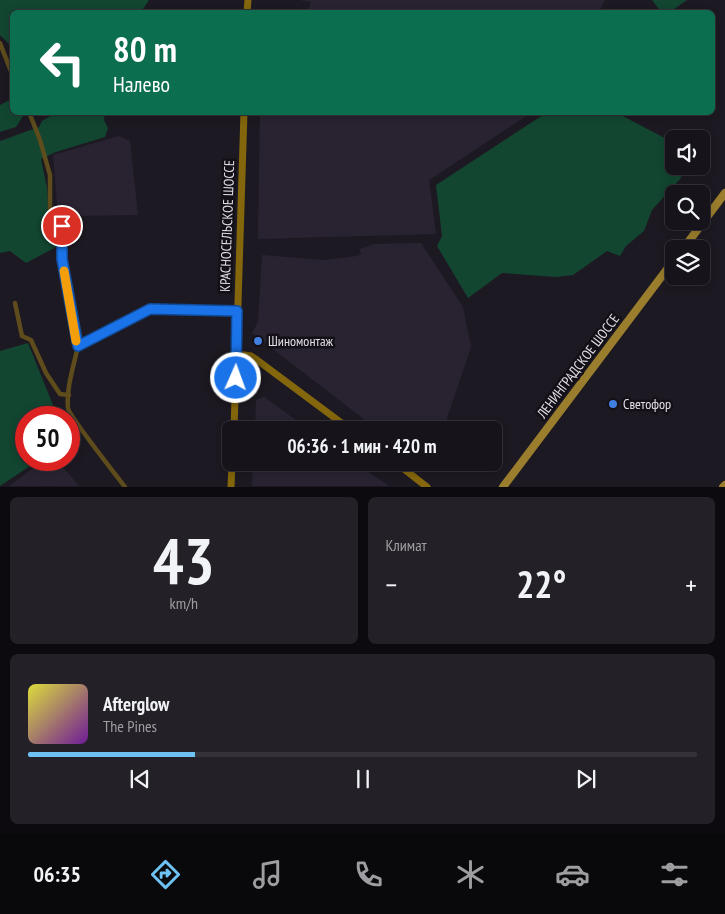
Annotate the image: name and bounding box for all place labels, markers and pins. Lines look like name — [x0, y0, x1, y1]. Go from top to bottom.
pin — [41, 205, 83, 247]
place label: Шиномонтаж — [268, 332, 334, 350]
marker: Шиномонтаж — [252, 335, 264, 347]
place label: Светофор — [623, 395, 671, 413]
marker: Светофор — [607, 398, 619, 410]

